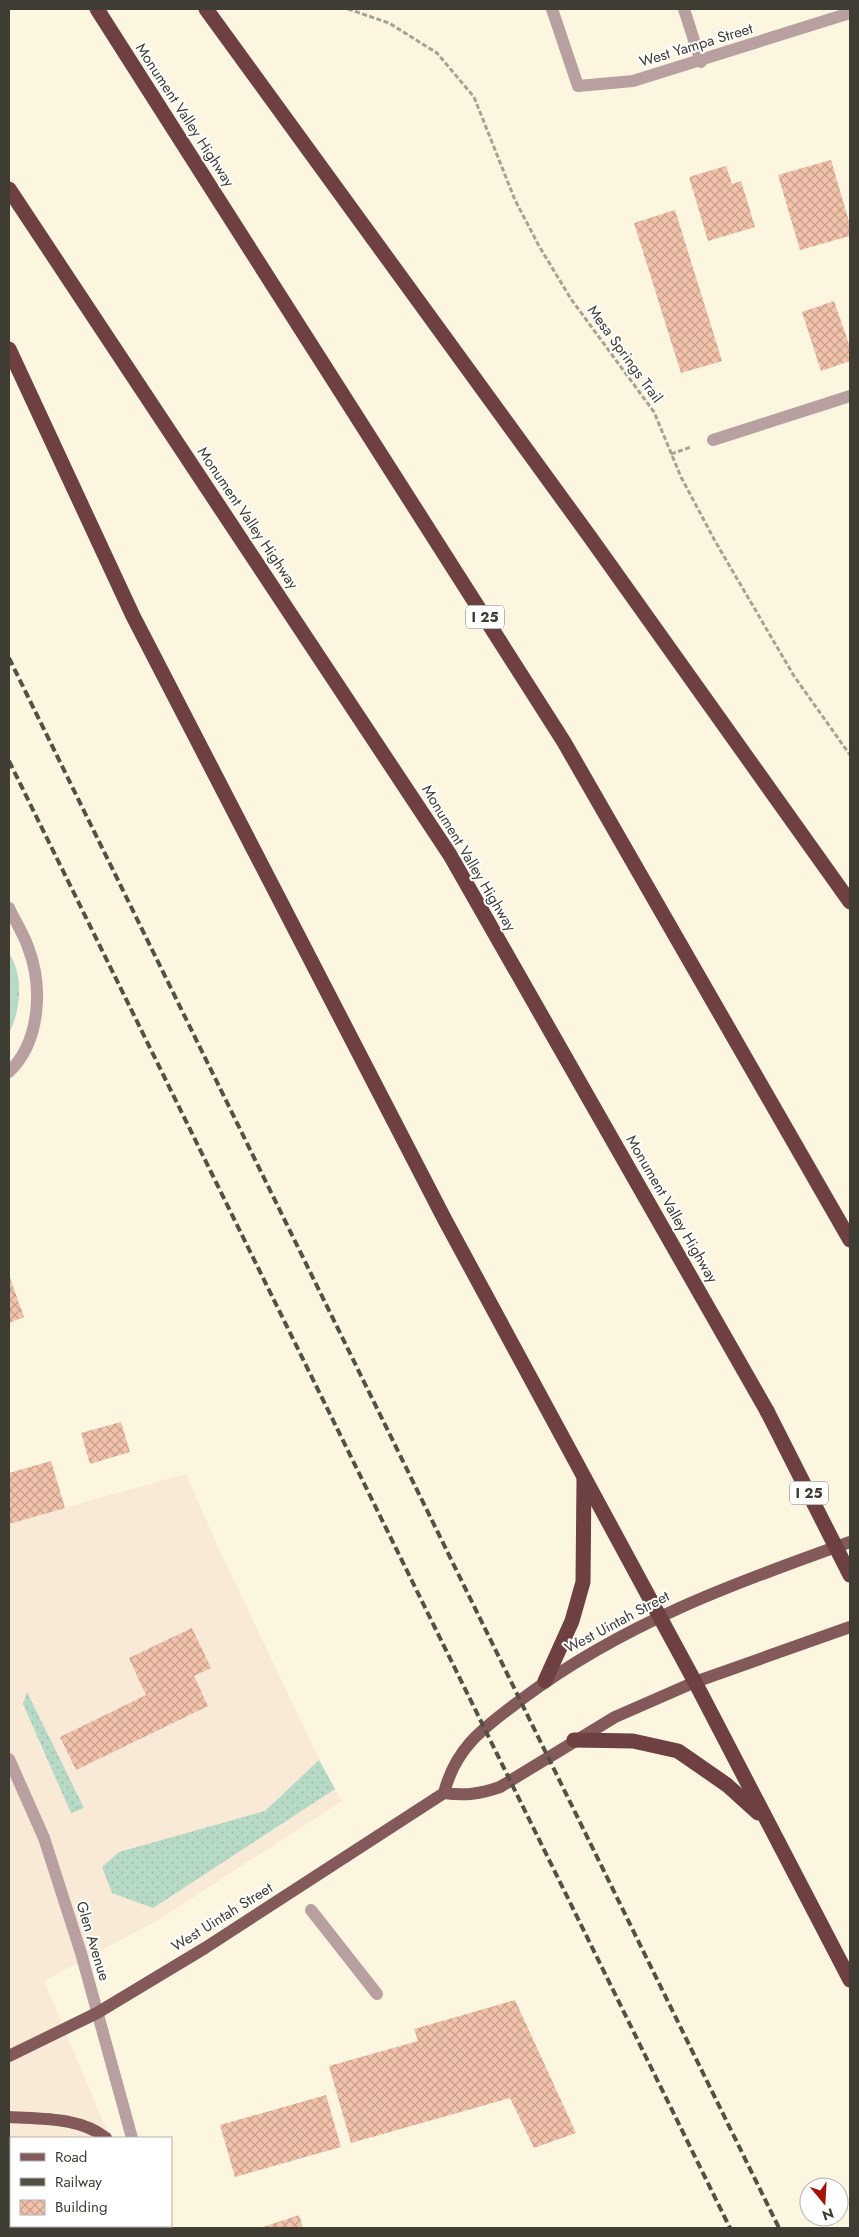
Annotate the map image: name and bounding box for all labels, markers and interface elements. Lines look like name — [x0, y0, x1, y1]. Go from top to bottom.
street label: West Yampa Street — [637, 17, 756, 73]
street label: Monument Valley Highway — [130, 39, 240, 192]
street label: Mesa Springs Trail — [582, 301, 668, 407]
street label: Monument Valley Highway — [192, 442, 304, 594]
road number: I 25 — [466, 606, 504, 628]
street label: Monument Valley Highway — [416, 781, 522, 936]
street label: Monument Valley Highway — [621, 1131, 724, 1287]
road number: I 25 — [790, 1482, 828, 1505]
street label: West Uintah Street — [561, 1585, 674, 1659]
street label: West Uintah Street — [167, 1877, 277, 1957]
street label: Glen Avenue — [71, 1899, 116, 1984]
legend — [10, 2137, 172, 2227]
text: Road — [55, 2146, 87, 2168]
text: Railway — [55, 2171, 102, 2193]
north arrow — [799, 2177, 849, 2227]
text: Building — [55, 2196, 107, 2218]
text: N — [820, 2203, 836, 2226]

